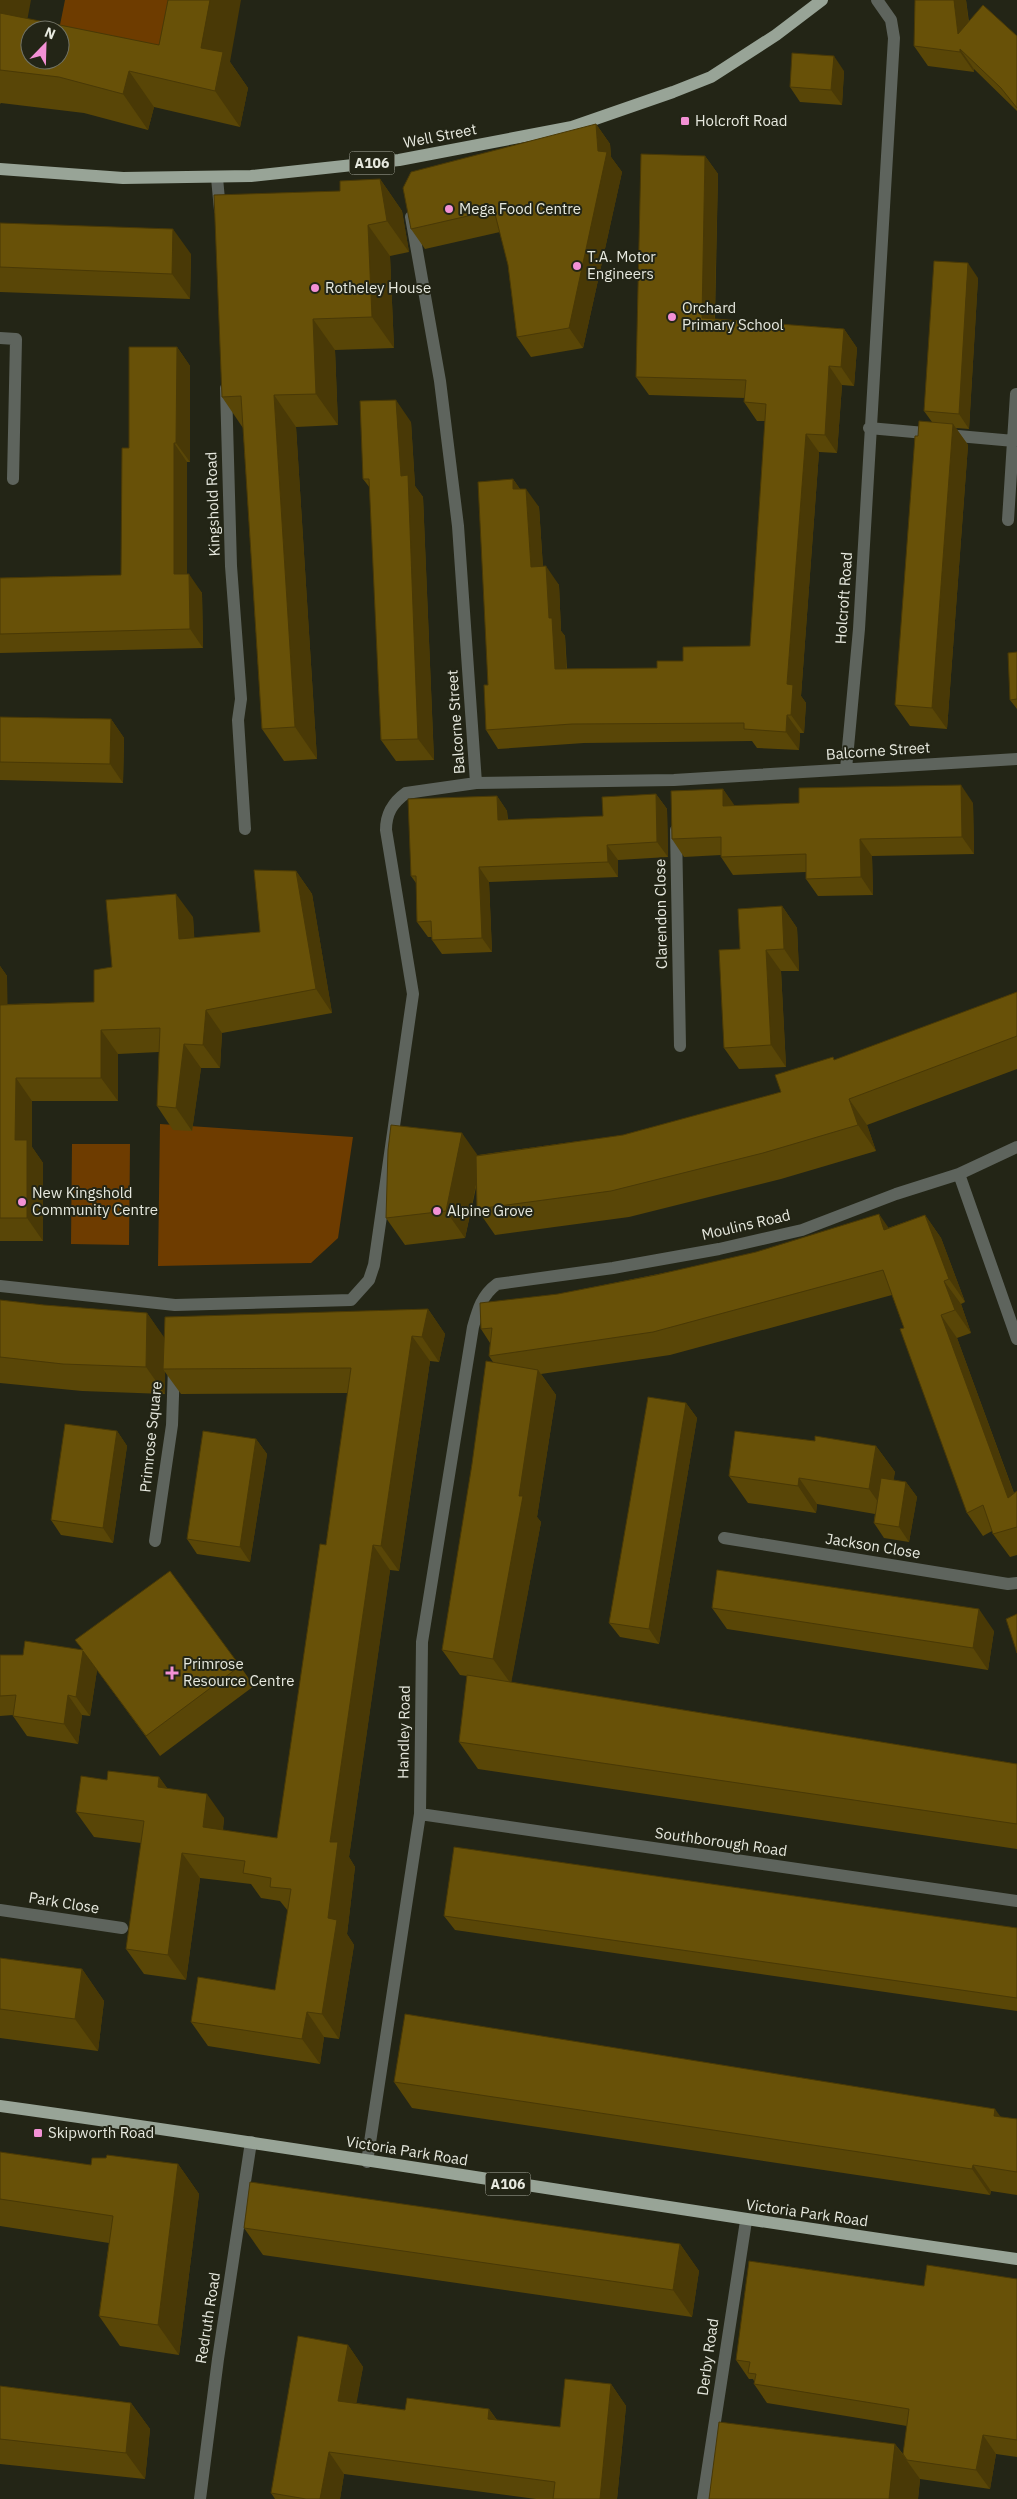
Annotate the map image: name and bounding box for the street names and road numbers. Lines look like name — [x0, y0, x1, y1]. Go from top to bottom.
street label: Well Street — [402, 119, 478, 152]
road number: A106 — [350, 152, 394, 174]
street label: Kingshold Road — [201, 451, 224, 557]
street label: Holcroft Road — [831, 551, 856, 645]
street label: Balcorne Street — [442, 669, 469, 775]
street label: Balcorne Street — [825, 737, 931, 764]
street label: Clarendon Close — [650, 859, 671, 969]
street label: Moulins Road — [700, 1205, 792, 1244]
street label: Primrose Square — [135, 1380, 166, 1494]
street label: Jackson Close — [824, 1529, 922, 1562]
street label: Handley Road — [393, 1685, 414, 1779]
street label: Southborough Road — [654, 1823, 788, 1860]
street label: Park Close — [27, 1888, 101, 1917]
street label: Victoria Park Road — [345, 2131, 469, 2170]
road number: A106 — [486, 2172, 530, 2196]
street label: Victoria Park Road — [745, 2195, 869, 2230]
street label: Redruth Road — [191, 2271, 224, 2365]
street label: Derby Road — [693, 2317, 722, 2397]

